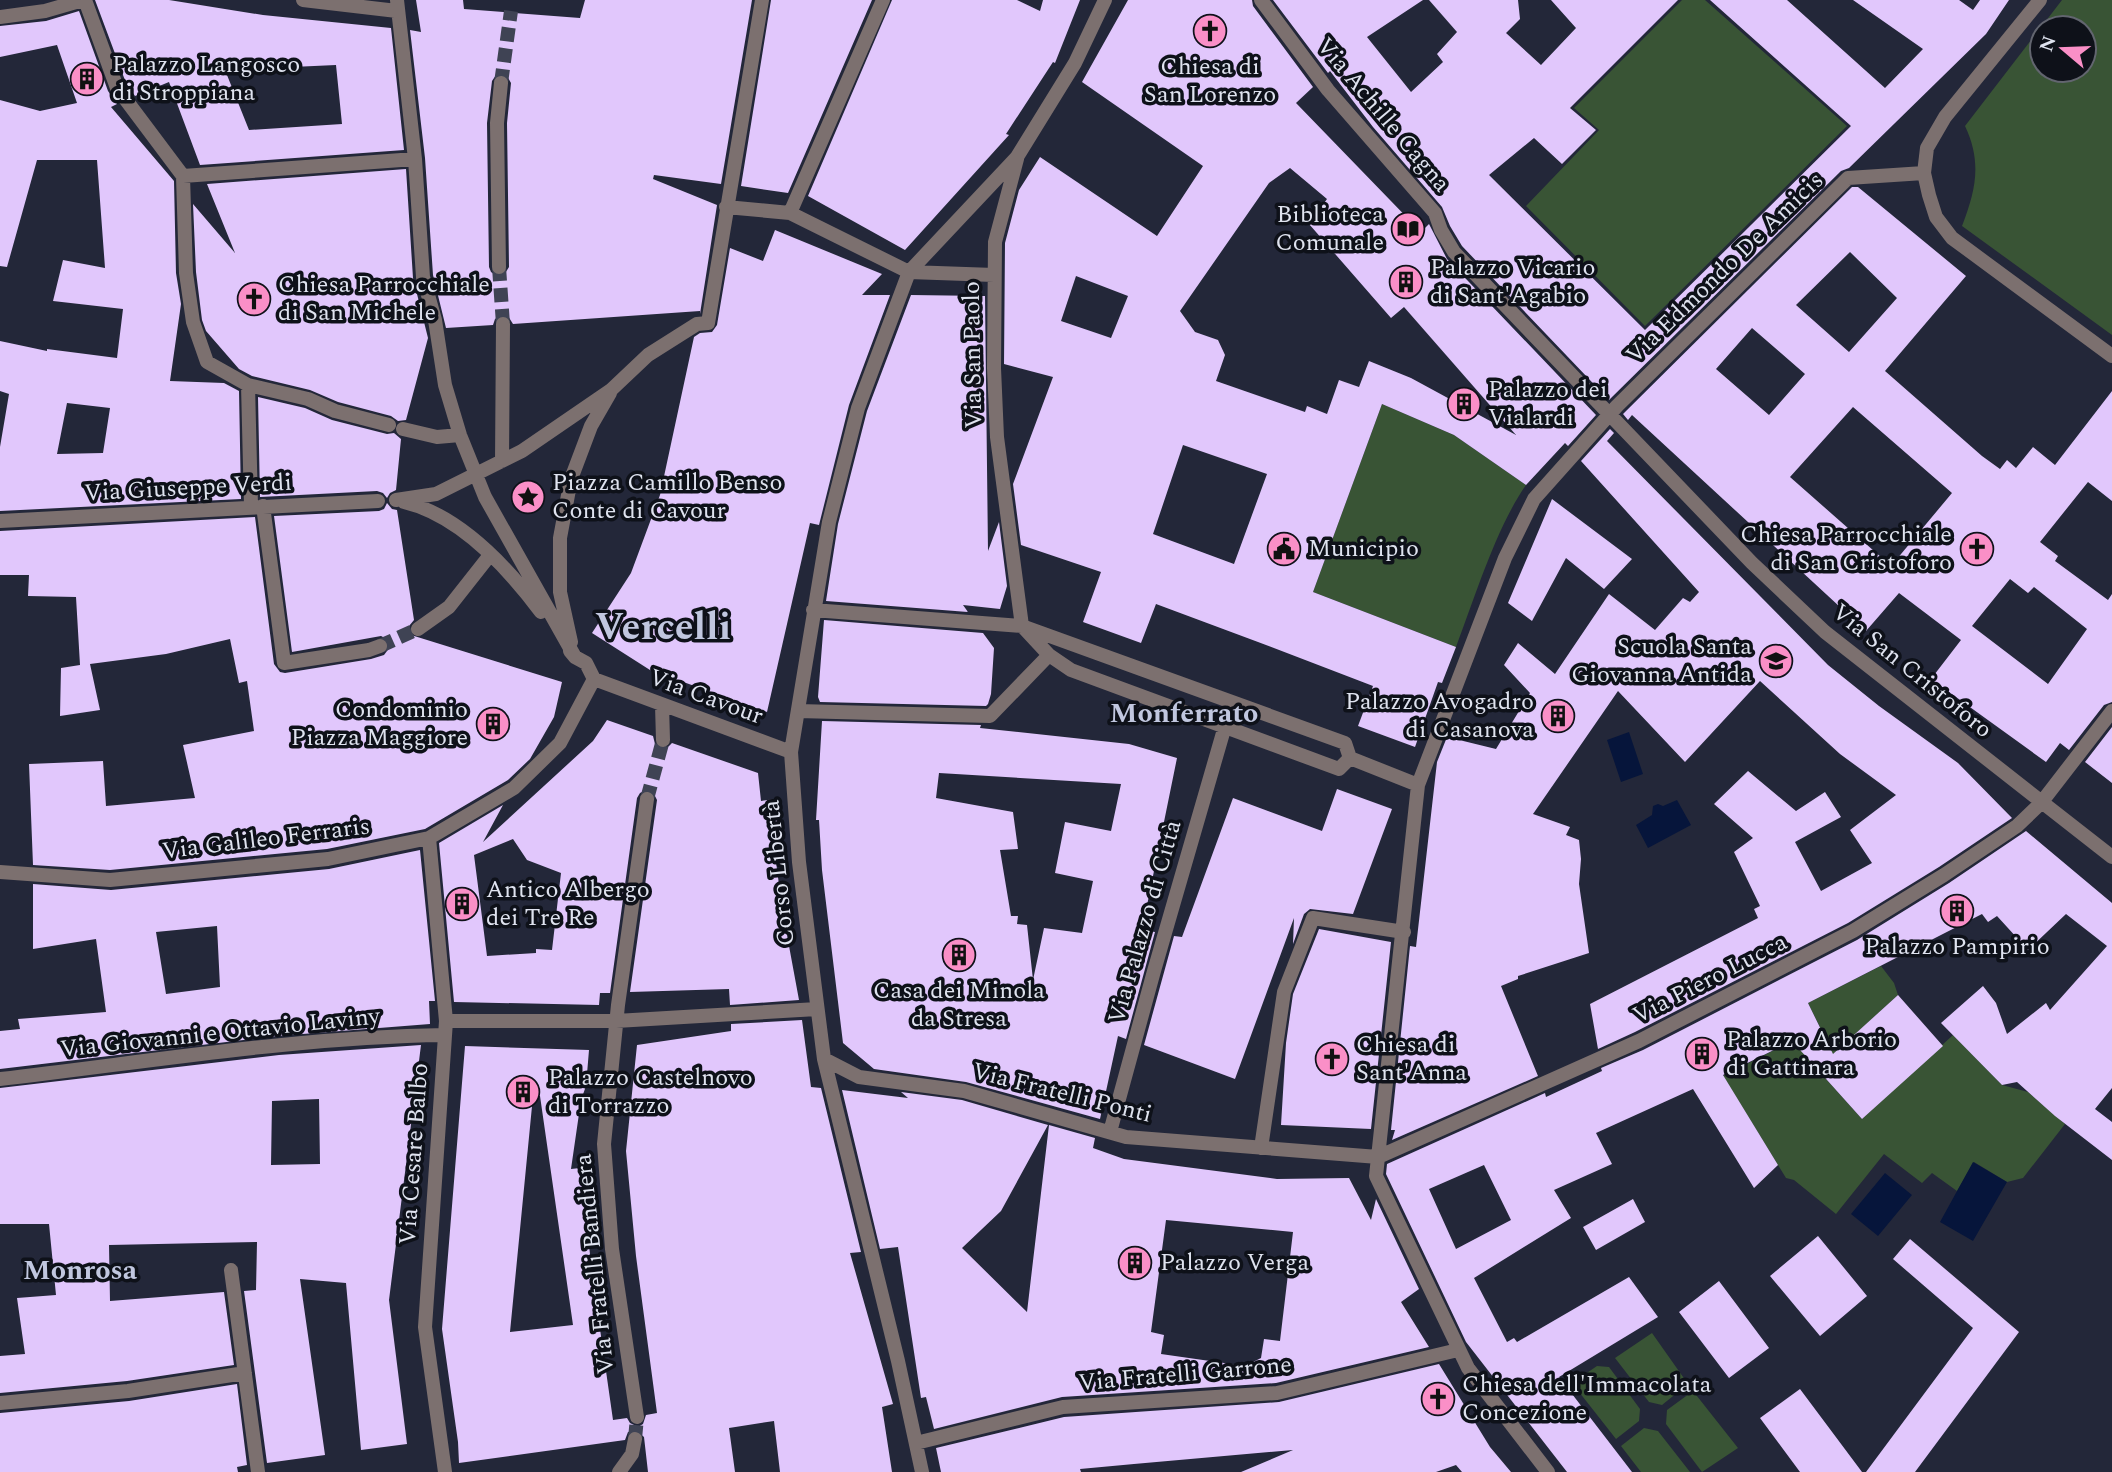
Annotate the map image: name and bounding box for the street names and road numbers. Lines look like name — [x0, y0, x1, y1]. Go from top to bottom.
street label: Via Achille Cagna — [1307, 30, 1459, 201]
street label: Via Edmondo De Amicis — [1618, 163, 1832, 373]
street label: Via San Paolo — [954, 281, 992, 429]
street label: Via Giuseppe Verdi — [83, 465, 293, 511]
street label: Via San Cristoforo — [1824, 595, 2000, 747]
street label: Via Cavour — [644, 660, 768, 734]
street label: Corso Libertà — [753, 798, 805, 948]
street label: Via Galileo Ferraris — [160, 808, 372, 870]
street label: Via Palazzo di Città — [1099, 816, 1191, 1028]
street label: Via Piero Lucca — [1626, 924, 1794, 1033]
street label: Via Giovanni e Ottavio Laviny — [58, 998, 383, 1068]
street label: Via Fratelli Ponti — [968, 1053, 1156, 1133]
street label: Via Cesare Balbo — [390, 1062, 438, 1246]
street label: Via Fratelli Bandiera — [565, 1152, 624, 1376]
street label: Via Fratelli Garrone — [1077, 1347, 1293, 1401]

